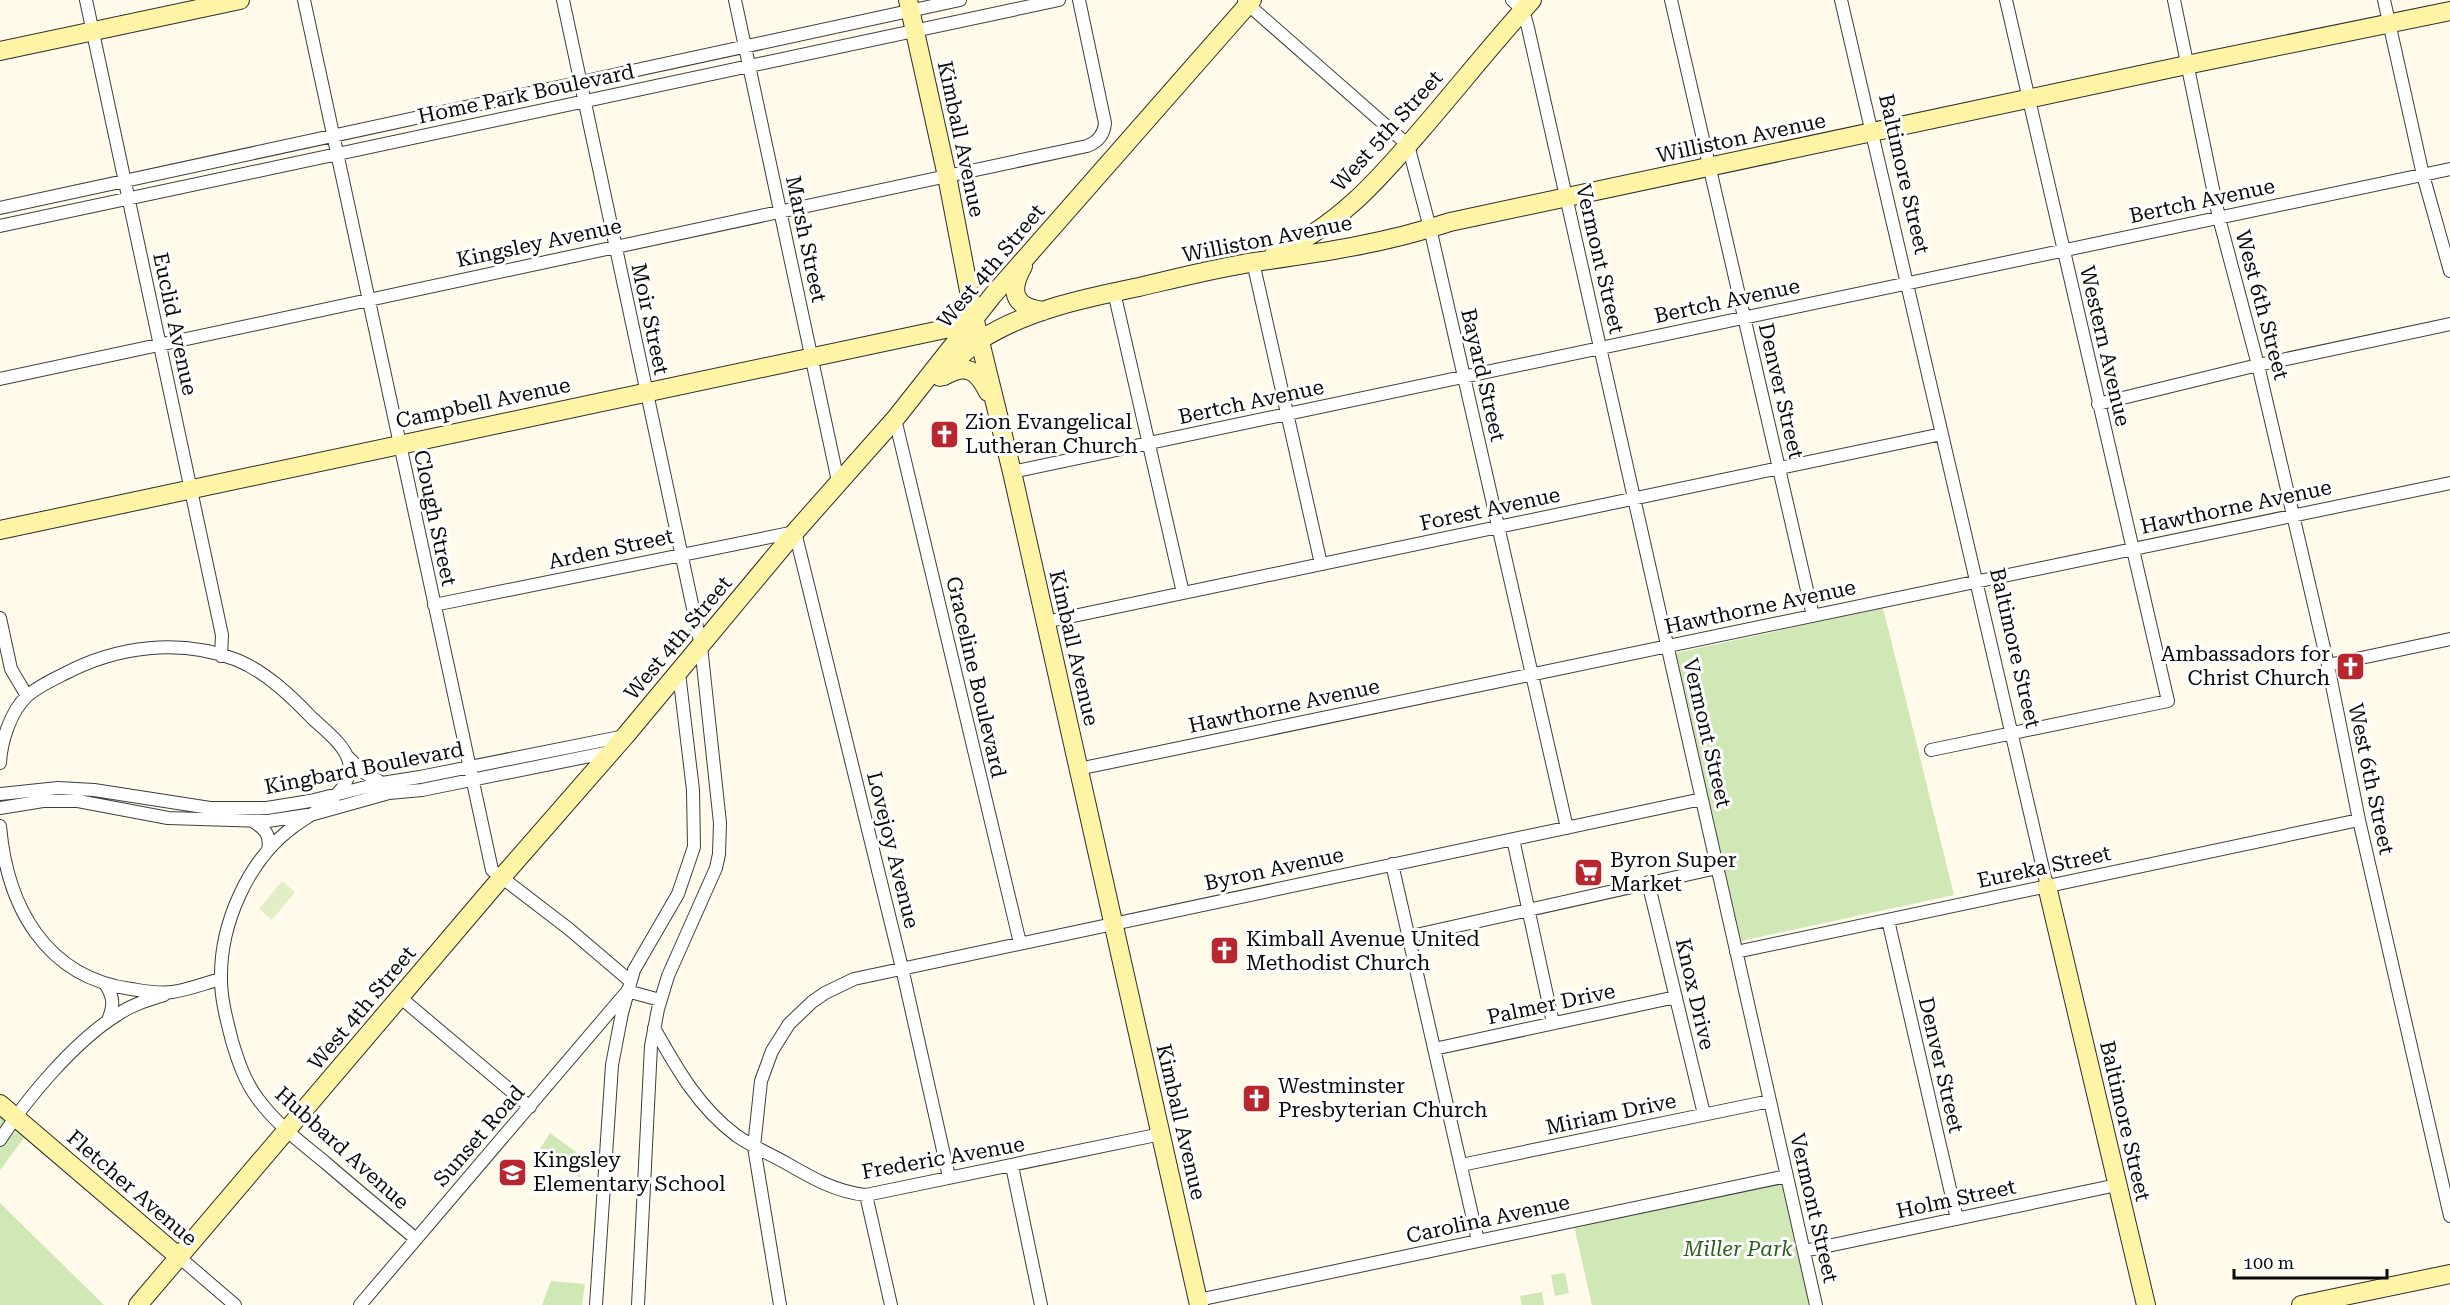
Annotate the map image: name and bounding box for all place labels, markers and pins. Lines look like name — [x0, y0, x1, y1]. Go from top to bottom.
place label: Zion Evangelical Lutheran Church — [965, 410, 1138, 458]
church icon: Zion Evangelical Lutheran Church — [928, 418, 960, 450]
place label: Ambassadors for Christ Church — [2161, 642, 2330, 690]
church icon: Ambassadors for Christ Church — [2335, 650, 2367, 682]
place label: Byron Super Market — [1610, 848, 1737, 896]
supermarket icon: Byron Super Market — [1573, 856, 1605, 888]
place label: Kimball Avenue United Methodist Church — [1246, 927, 1480, 975]
church icon: Kimball Avenue United Methodist Church — [1209, 935, 1241, 967]
place label: Westminster Presbyterian Church — [1278, 1074, 1488, 1122]
church icon: Westminster Presbyterian Church — [1241, 1082, 1273, 1114]
place label: Kingsley Elementary School — [533, 1148, 726, 1196]
school or university icon: Kingsley Elementary School — [496, 1156, 528, 1188]

